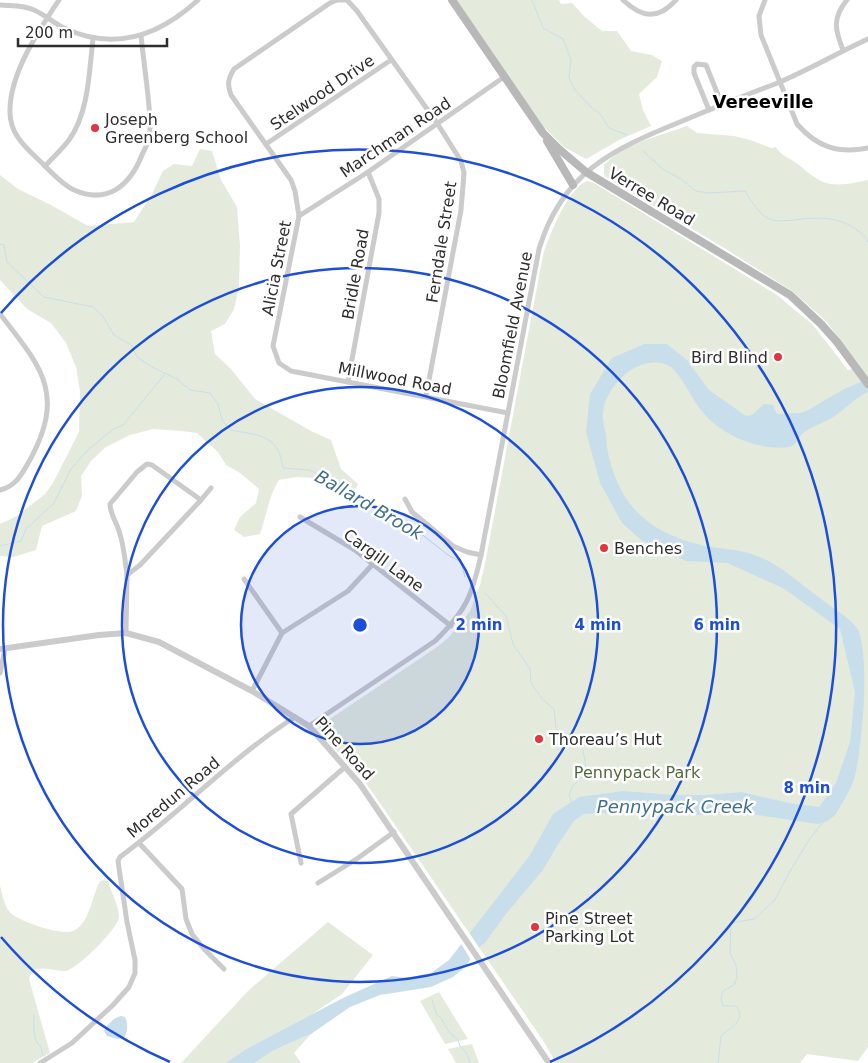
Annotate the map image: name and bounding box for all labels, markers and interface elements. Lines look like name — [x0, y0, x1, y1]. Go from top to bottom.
scale bar — [18, 15, 166, 47]
text: 200 m — [25, 24, 73, 42]
street label: Stelwood Drive — [267, 51, 378, 134]
district label: Vereeville — [713, 91, 813, 112]
street label: Marchman Road — [336, 93, 454, 182]
place label: Joseph Greenberg School — [104, 110, 248, 147]
marker: Joseph Greenberg School — [89, 122, 101, 134]
street label: Verree Road — [605, 163, 698, 230]
street label: Ferndale Street — [423, 180, 460, 304]
street label: Alicia Street — [258, 219, 295, 317]
street label: Bridle Road — [338, 227, 373, 321]
street label: Bloomfield Avenue — [489, 250, 536, 400]
place label: Bird Blind — [691, 348, 768, 367]
marker: Bird Blind — [772, 351, 784, 363]
street label: Millwood Road — [337, 358, 453, 399]
water label: Ballard Brook — [312, 465, 428, 545]
street label: Cargill Lane — [340, 525, 428, 596]
place label: Benches — [614, 539, 682, 558]
marker: Benches — [598, 542, 610, 554]
centre of rings — [351, 616, 369, 634]
text: 2 min — [455, 616, 503, 634]
text: 4 min — [574, 616, 622, 634]
text: 6 min — [693, 616, 741, 634]
street label: Pine Road — [311, 713, 378, 784]
place label: Thoreau’s Hut — [548, 730, 662, 749]
marker: Thoreau’s Hut — [533, 733, 545, 745]
street label: Moredun Road — [123, 753, 224, 842]
park label: Pennypack Park — [574, 763, 701, 782]
text: 8 min — [783, 779, 831, 797]
water label: Pennypack Creek — [597, 796, 755, 817]
place label: Pine Street Parking Lot — [545, 909, 634, 946]
marker: Pine Street Parking Lot — [529, 921, 541, 933]

